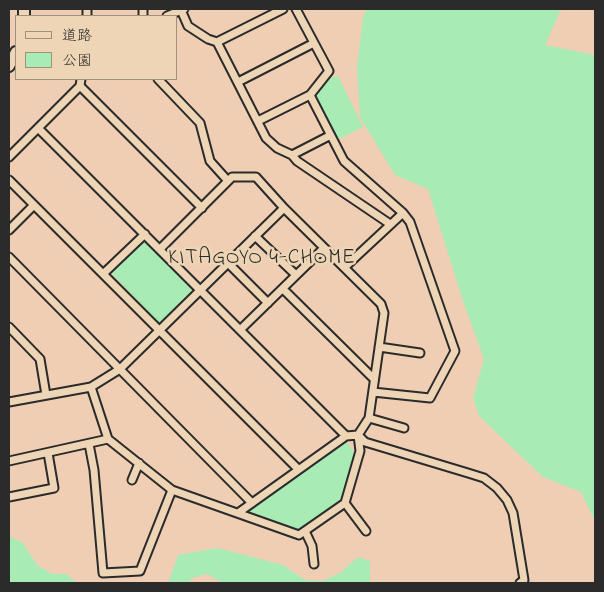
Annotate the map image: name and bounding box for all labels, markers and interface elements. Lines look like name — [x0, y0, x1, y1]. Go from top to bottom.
legend — [15, 15, 178, 80]
text: 道路 — [62, 25, 92, 47]
text: 公園 — [62, 50, 92, 72]
district label: KITAGOYO 4-CHOME — [166, 247, 358, 273]

